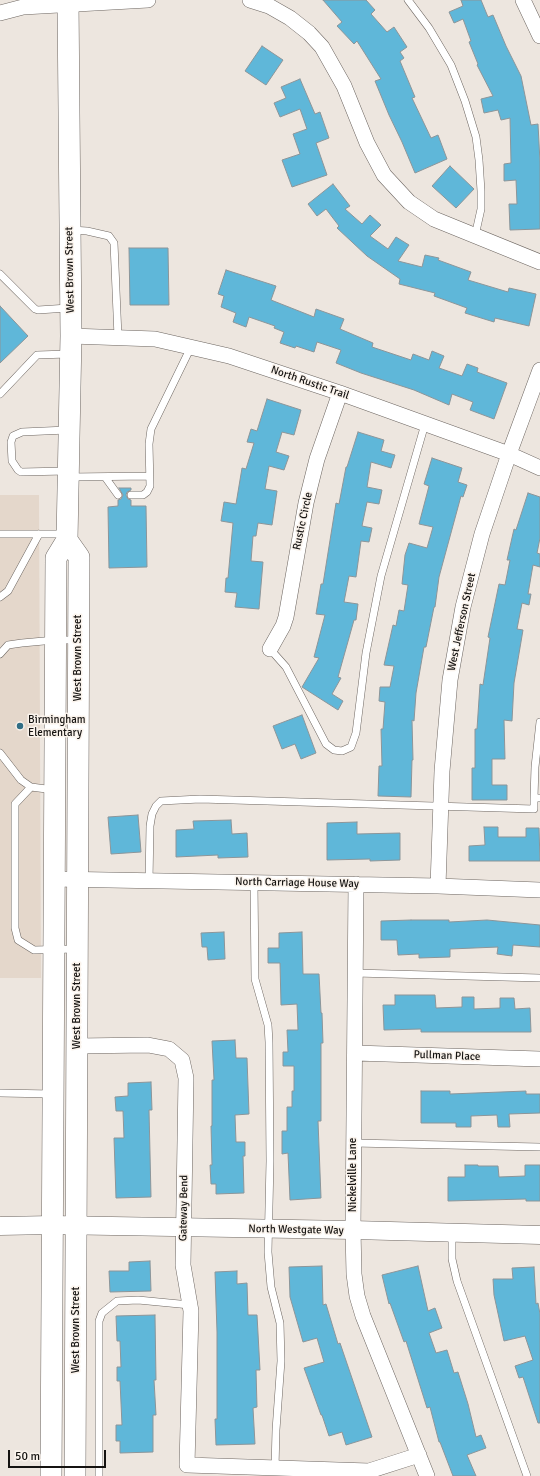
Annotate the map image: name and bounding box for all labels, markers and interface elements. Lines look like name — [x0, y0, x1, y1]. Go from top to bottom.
street label: West Brown Street — [63, 227, 77, 313]
street label: North Rustic Trail — [269, 363, 351, 403]
street label: Rustic Circle — [290, 491, 316, 551]
street label: West Jefferson Street — [445, 572, 479, 672]
street label: West Brown Street — [71, 615, 85, 701]
place label: Birmingham Elementary — [28, 713, 86, 739]
marker: Birmingham Elementary — [15, 721, 25, 731]
street label: North Carriage House Way — [235, 875, 359, 891]
street label: West Brown Street — [70, 963, 84, 1049]
street label: Pullman Place — [413, 1048, 481, 1064]
street label: Nickelville Lane — [346, 1138, 360, 1212]
street label: Gateway Bend — [177, 1175, 191, 1241]
street label: North Westgate Way — [248, 1223, 344, 1237]
street label: West Brown Street — [69, 1287, 83, 1373]
scale bar — [10, 1442, 108, 1468]
text: 50 m — [15, 1449, 40, 1464]

